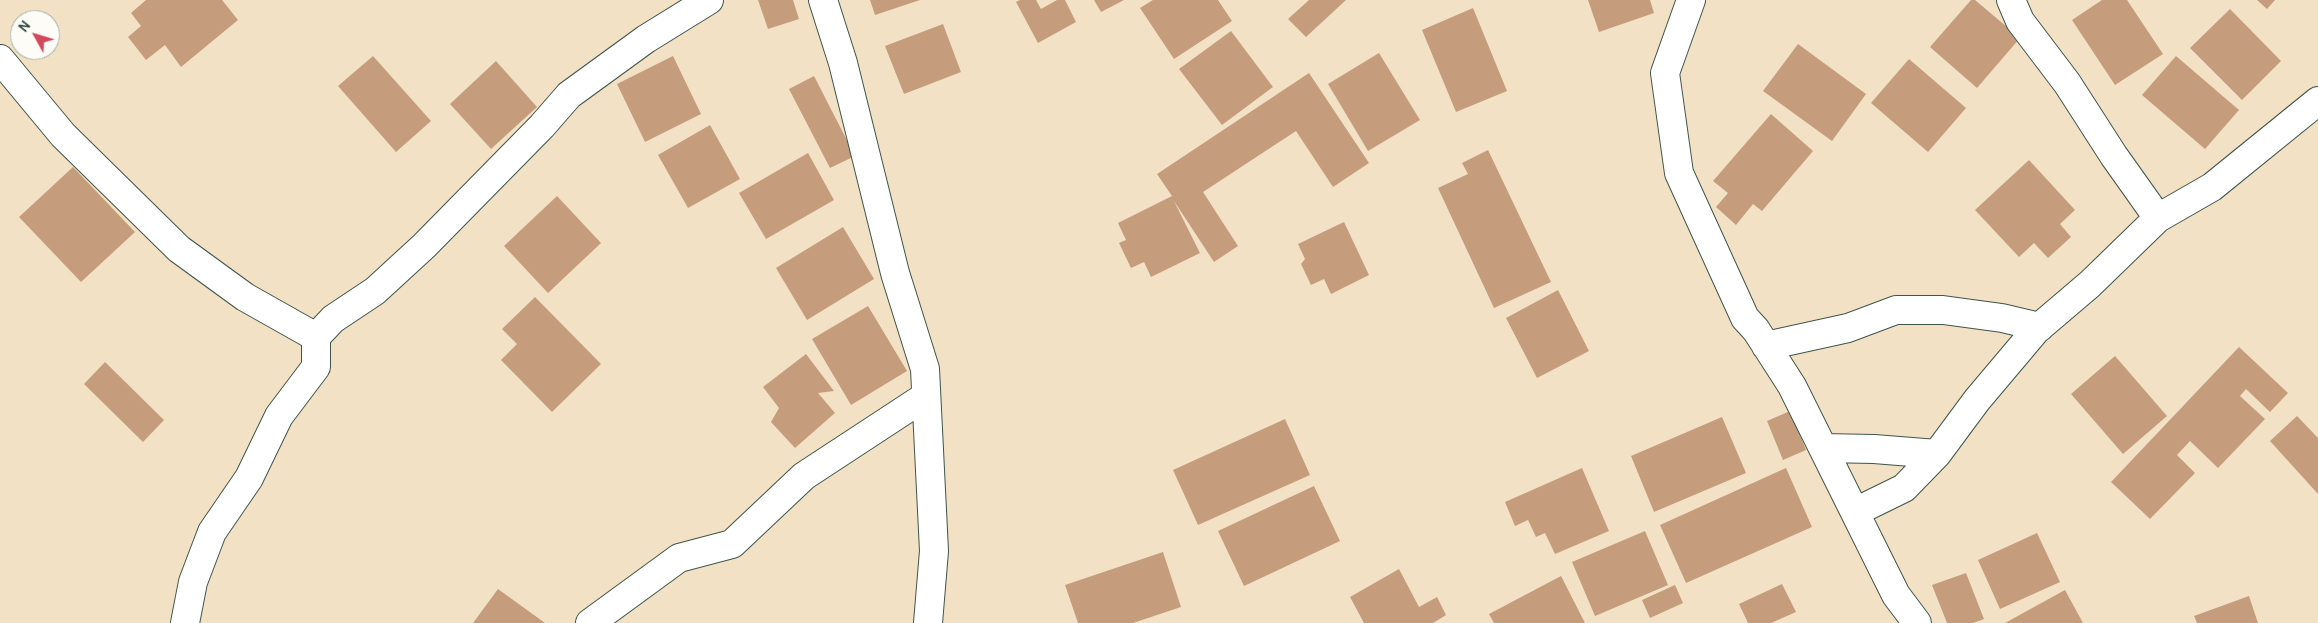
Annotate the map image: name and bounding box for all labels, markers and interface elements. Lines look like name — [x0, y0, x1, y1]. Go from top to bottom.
north arrow — [10, 10, 60, 60]
text: N — [14, 17, 34, 36]

